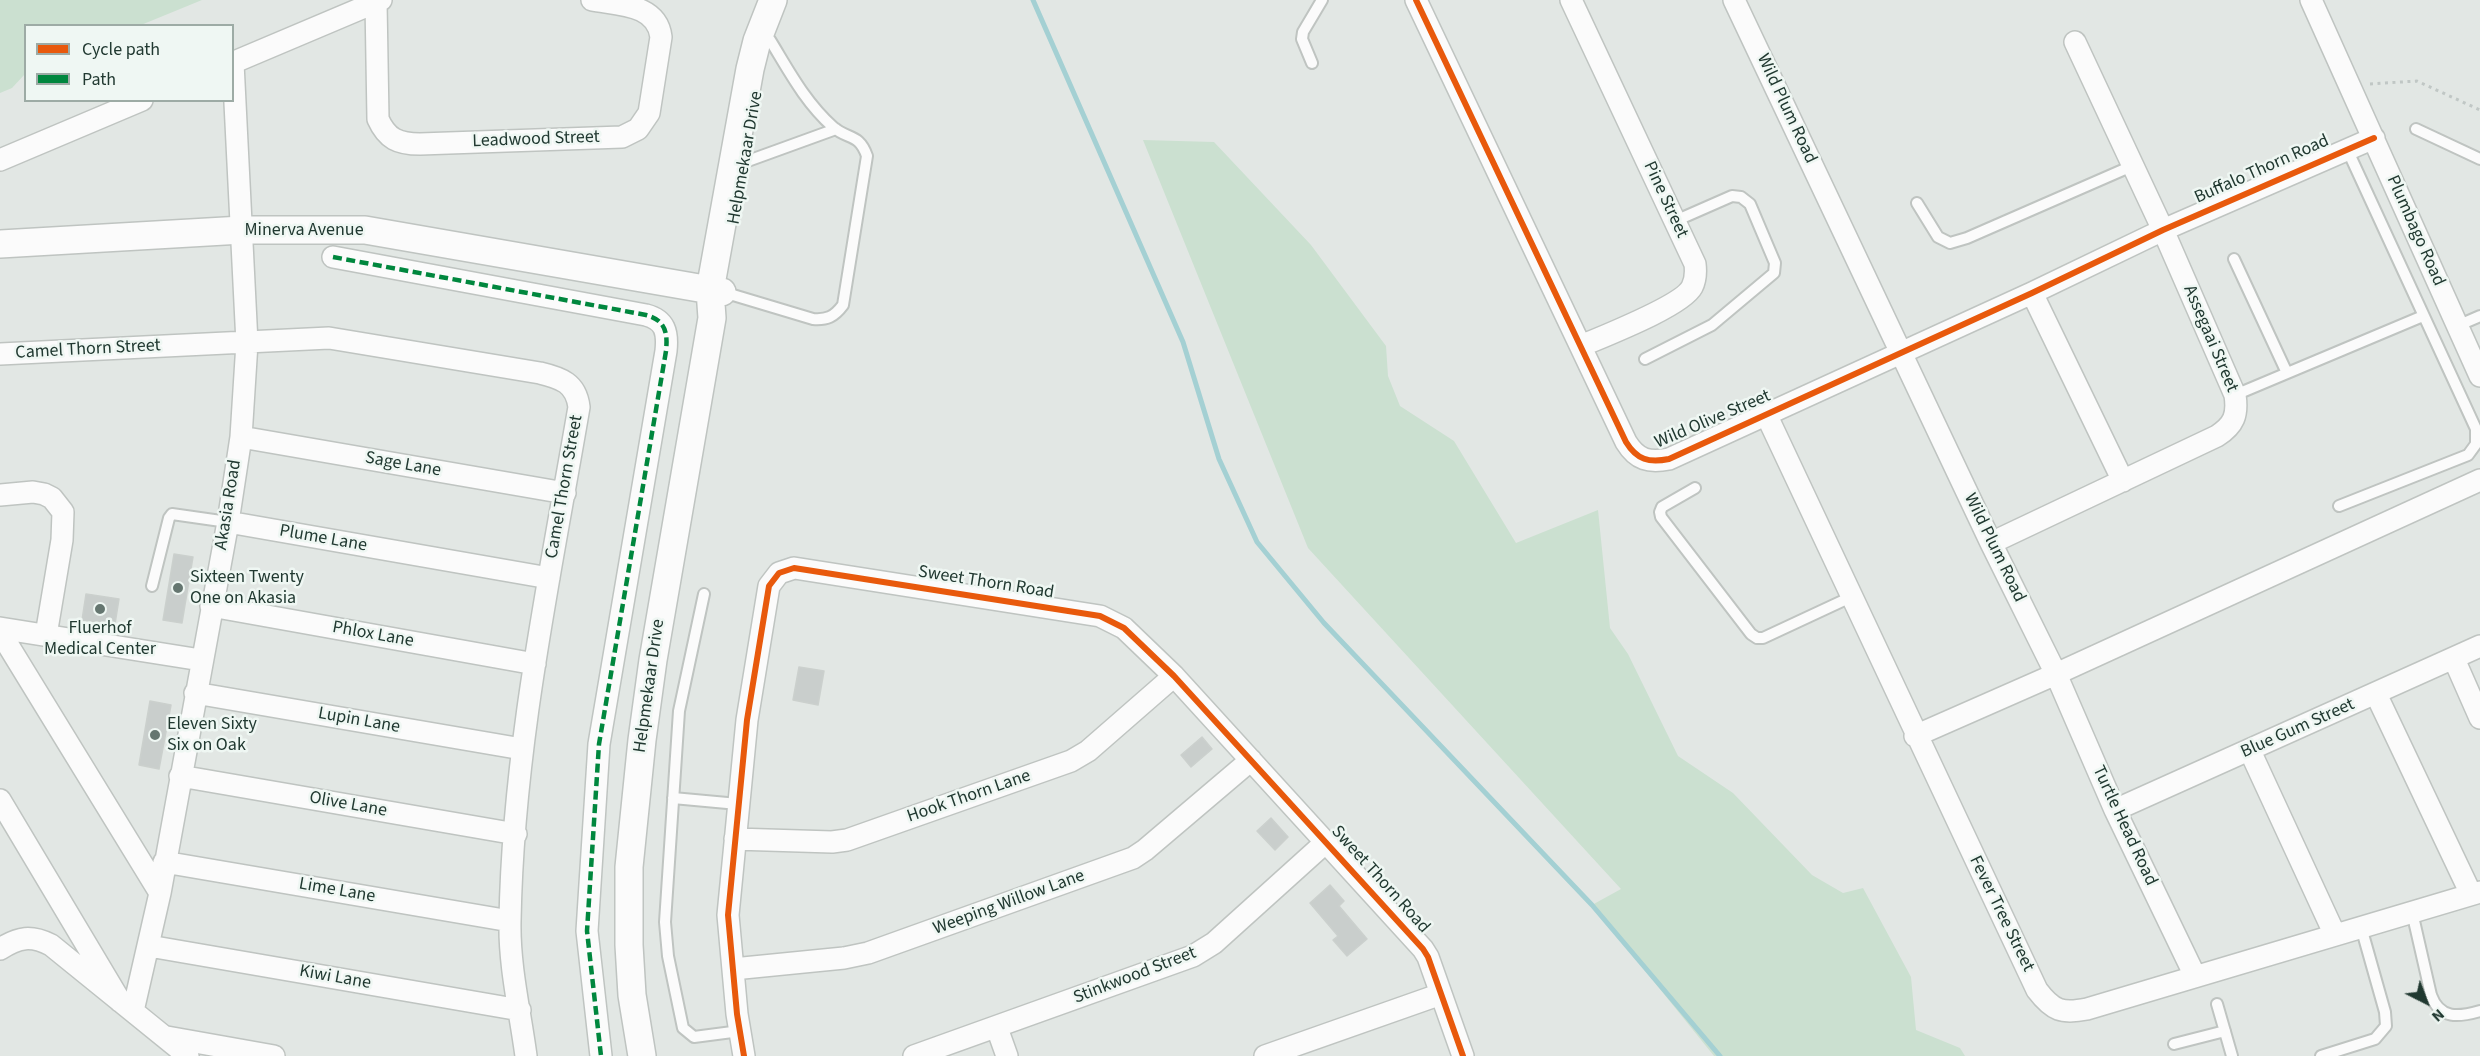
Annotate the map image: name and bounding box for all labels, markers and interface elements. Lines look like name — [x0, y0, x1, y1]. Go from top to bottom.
legend — [24, 24, 234, 102]
text: Cycle path — [82, 37, 160, 62]
street label: Wild Plum Road — [1751, 51, 1821, 167]
text: Path — [82, 67, 116, 92]
street label: Helpmekaar Drive — [724, 90, 768, 226]
street label: Leadwood Street — [472, 127, 600, 153]
street label: Buffalo Thorn Road — [2191, 131, 2333, 209]
street label: Pine Street — [1638, 158, 1692, 242]
street label: Plumbago Road — [2381, 172, 2449, 290]
street label: Minerva Avenue — [244, 220, 364, 242]
street label: Assegaai Street — [2178, 282, 2242, 396]
street label: Camel Thorn Street — [15, 335, 161, 365]
street label: Wild Olive Street — [1652, 386, 1774, 454]
street label: Camel Thorn Street — [542, 414, 588, 560]
street label: Sage Lane — [363, 448, 443, 482]
street label: Akasia Road — [211, 458, 247, 552]
street label: Wild Plum Road — [1958, 490, 2030, 606]
street label: Plume Lane — [277, 521, 369, 557]
street label: Sweet Thorn Road — [916, 562, 1056, 604]
place label: Sixteen Twenty One on Akasia — [190, 567, 304, 610]
marker: Sixteen Twenty One on Akasia — [171, 581, 185, 595]
marker: Fluerhof Medical Center — [93, 602, 107, 616]
street label: Phlox Lane — [331, 617, 415, 653]
place label: Fluerhof Medical Center — [44, 618, 156, 660]
street label: Helpmekaar Drive — [630, 618, 670, 754]
street label: Blue Gum Street — [2238, 694, 2358, 764]
street label: Lupin Lane — [316, 703, 402, 739]
place label: Eleven Sixty Six on Oak — [167, 714, 257, 756]
marker: Eleven Sixty Six on Oak — [148, 728, 162, 742]
street label: Turtle Head Road — [2087, 763, 2161, 889]
street label: Hook Thorn Lane — [904, 766, 1034, 828]
street label: Olive Lane — [308, 788, 388, 822]
street label: Sweet Thorn Road — [1326, 822, 1434, 938]
street label: Fever Tree Street — [1964, 853, 2038, 975]
street label: Weeping Willow Lane — [930, 866, 1088, 940]
street label: Lime Lane — [297, 874, 377, 908]
street label: Stinkwood Street — [1071, 943, 1199, 1009]
street label: Kiwi Lane — [297, 961, 373, 995]
north arrow — [2396, 972, 2456, 1032]
text: N — [2427, 1004, 2449, 1027]

